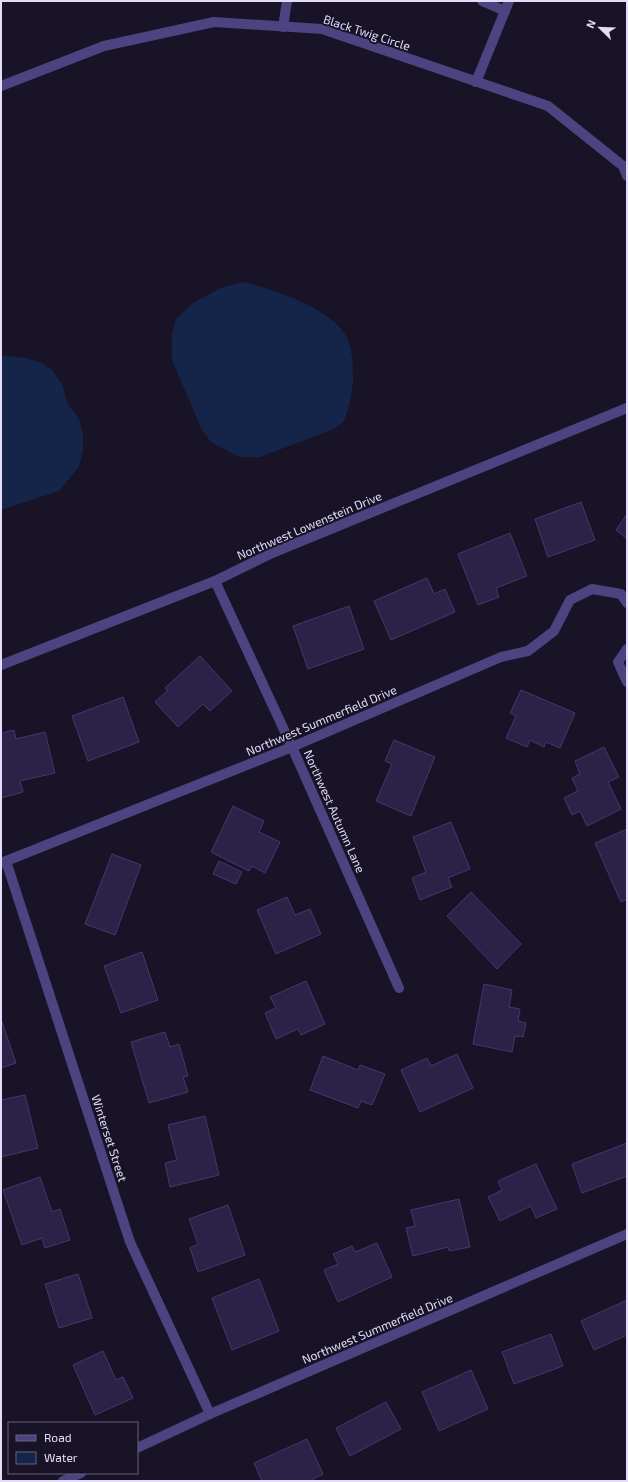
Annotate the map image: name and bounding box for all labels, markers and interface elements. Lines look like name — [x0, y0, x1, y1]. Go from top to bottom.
north arrow — [580, 8, 620, 48]
street label: Black Twig Circle — [322, 11, 412, 53]
text: N — [583, 18, 598, 30]
street label: Northwest Lowenstein Drive — [235, 488, 383, 562]
street label: Northwest Summerfield Drive — [243, 682, 399, 758]
street label: Northwest Autumn Lane — [302, 747, 368, 875]
street label: Winterset Street — [89, 1093, 131, 1184]
street label: Northwest Summerfield Drive — [299, 1290, 455, 1366]
legend — [8, 1422, 138, 1474]
text: Road — [44, 1430, 72, 1444]
text: Water — [44, 1450, 78, 1464]

